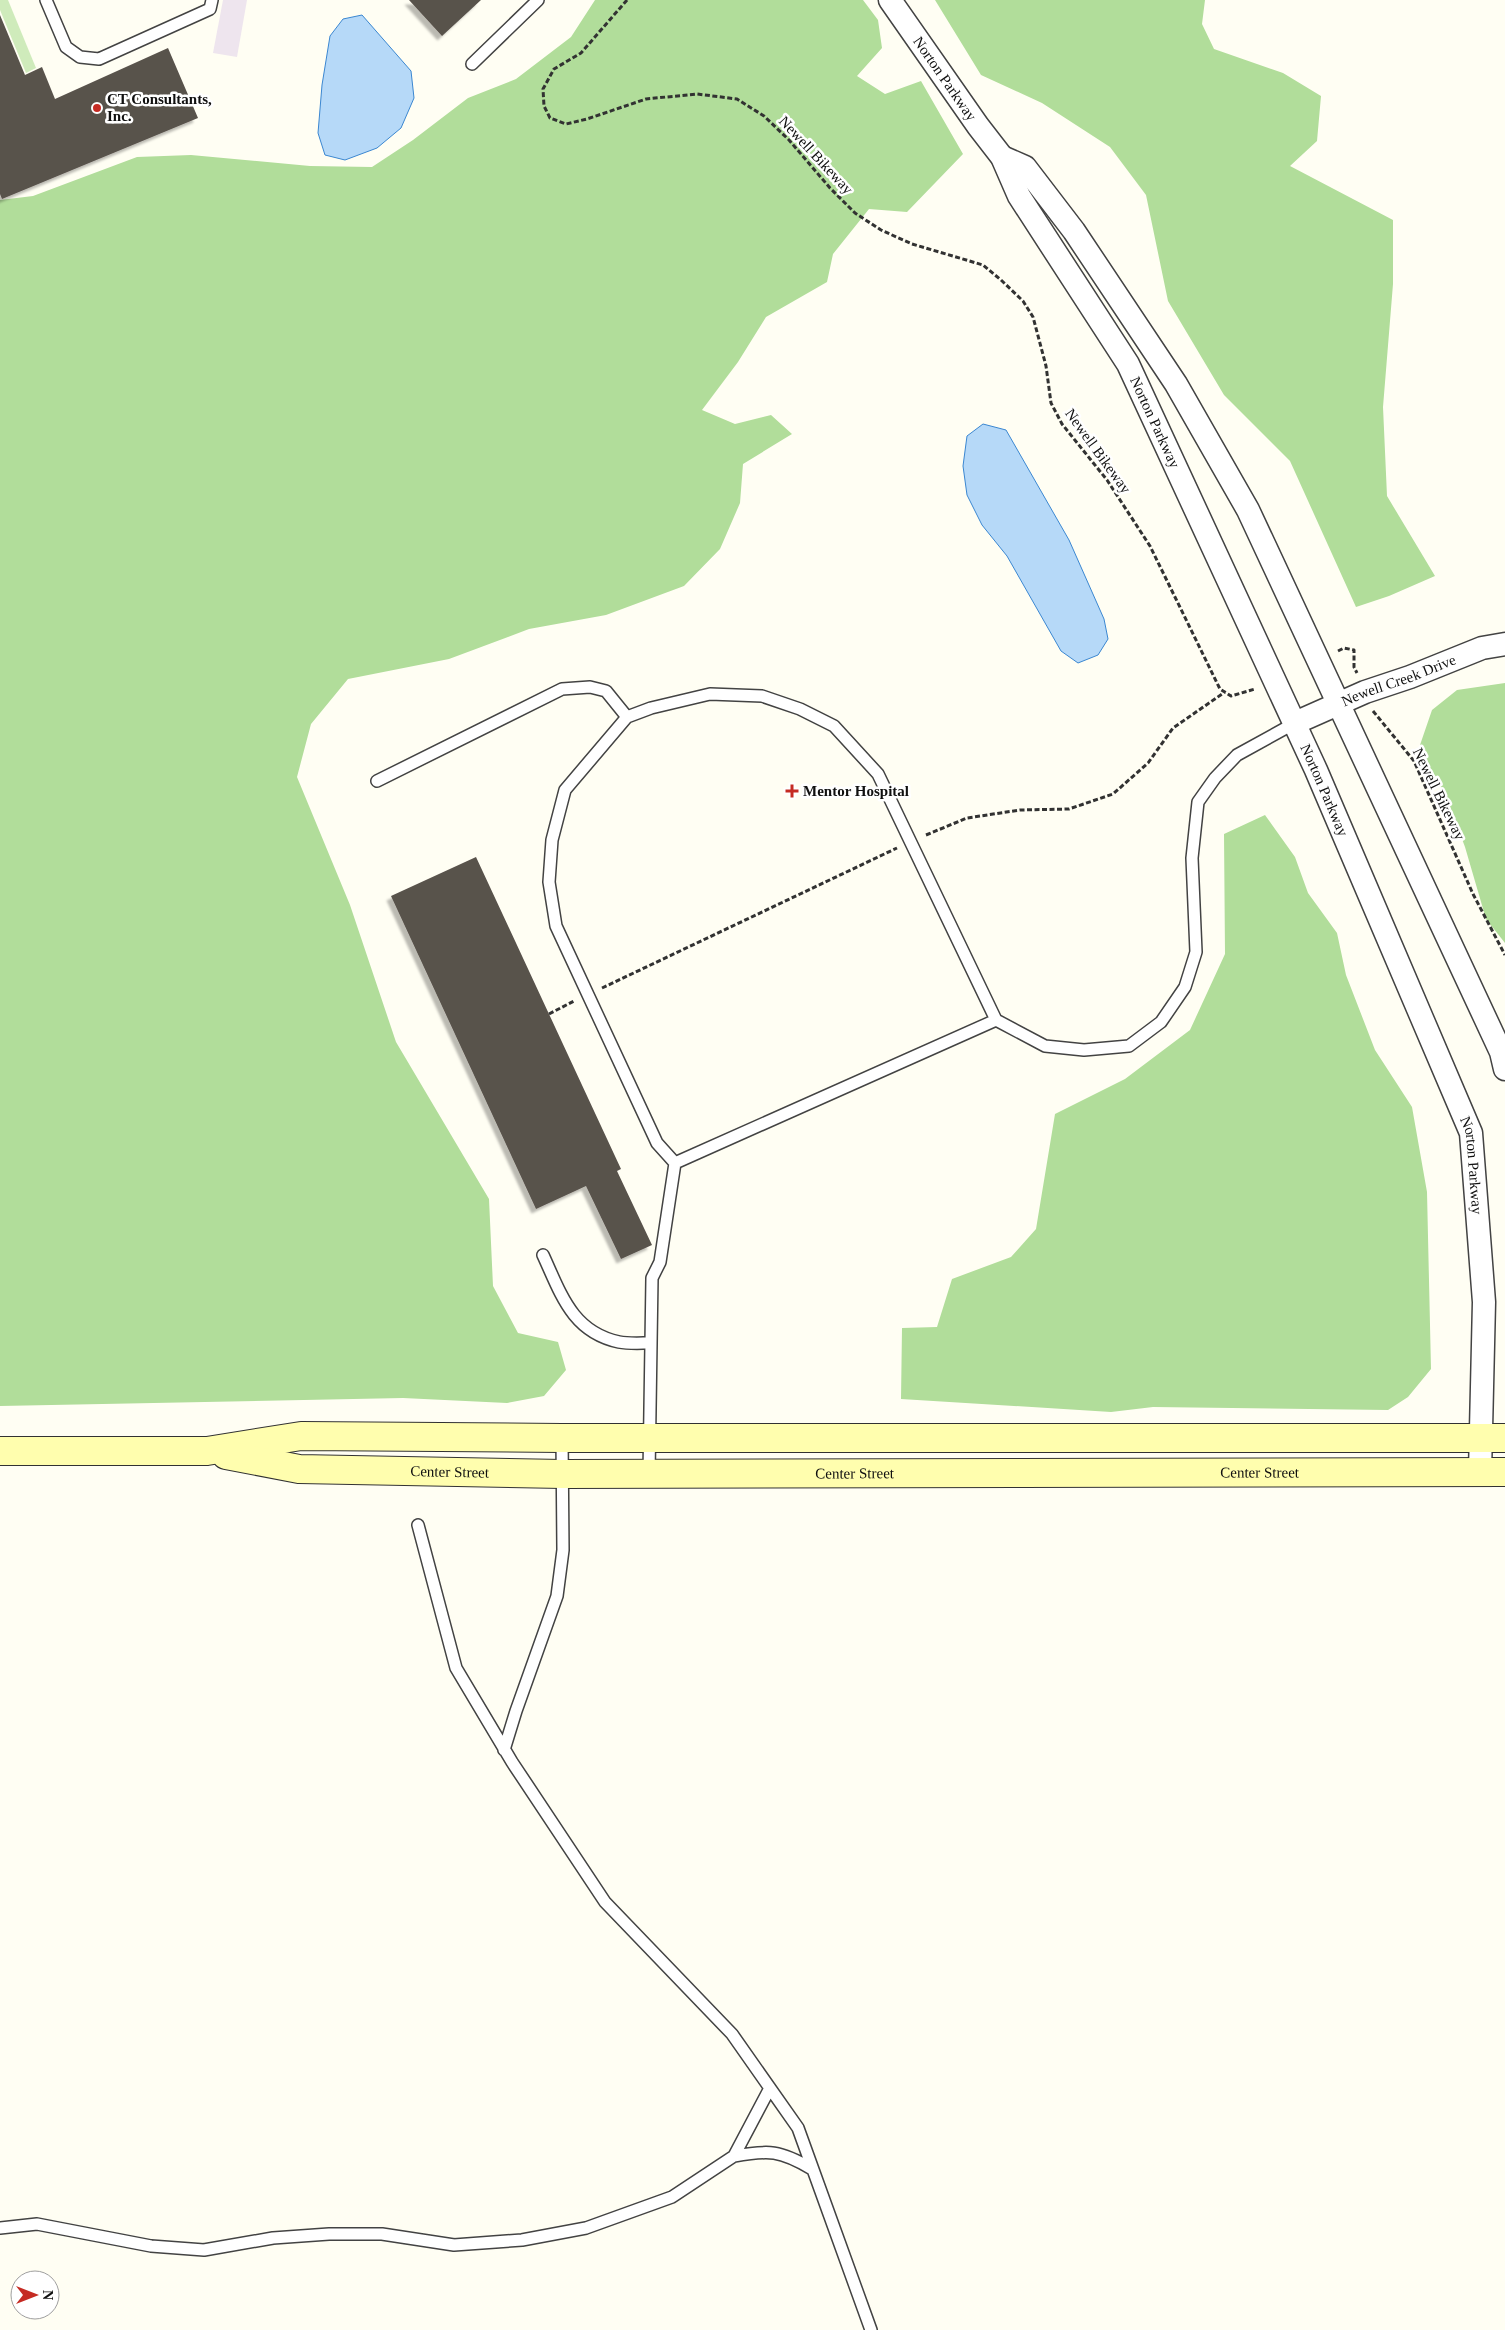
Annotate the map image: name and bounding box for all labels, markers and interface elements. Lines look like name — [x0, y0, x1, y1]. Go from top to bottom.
street label: Norton Parkway — [910, 34, 980, 124]
place label: CT Consultants, Inc. — [107, 91, 212, 124]
marker: CT Consultants, Inc. — [91, 102, 103, 114]
street label: Newell Bikeway — [776, 113, 856, 198]
street label: Norton Parkway — [1127, 374, 1183, 471]
street label: Newell Bikeway — [1062, 406, 1134, 497]
street label: Newell Creek Drive — [1339, 651, 1458, 709]
street label: Norton Parkway — [1297, 742, 1352, 839]
street label: Newell Bikeway — [1410, 745, 1468, 843]
place label: Mentor Hospital — [803, 783, 909, 799]
marker: Mentor Hospital — [785, 784, 799, 798]
street label: Norton Parkway — [1457, 1114, 1485, 1215]
street label: Center Street — [410, 1463, 490, 1481]
street label: Center Street — [1220, 1464, 1300, 1481]
street label: Center Street — [815, 1465, 895, 1481]
north arrow — [10, 2270, 60, 2320]
text: N — [40, 2290, 55, 2300]

